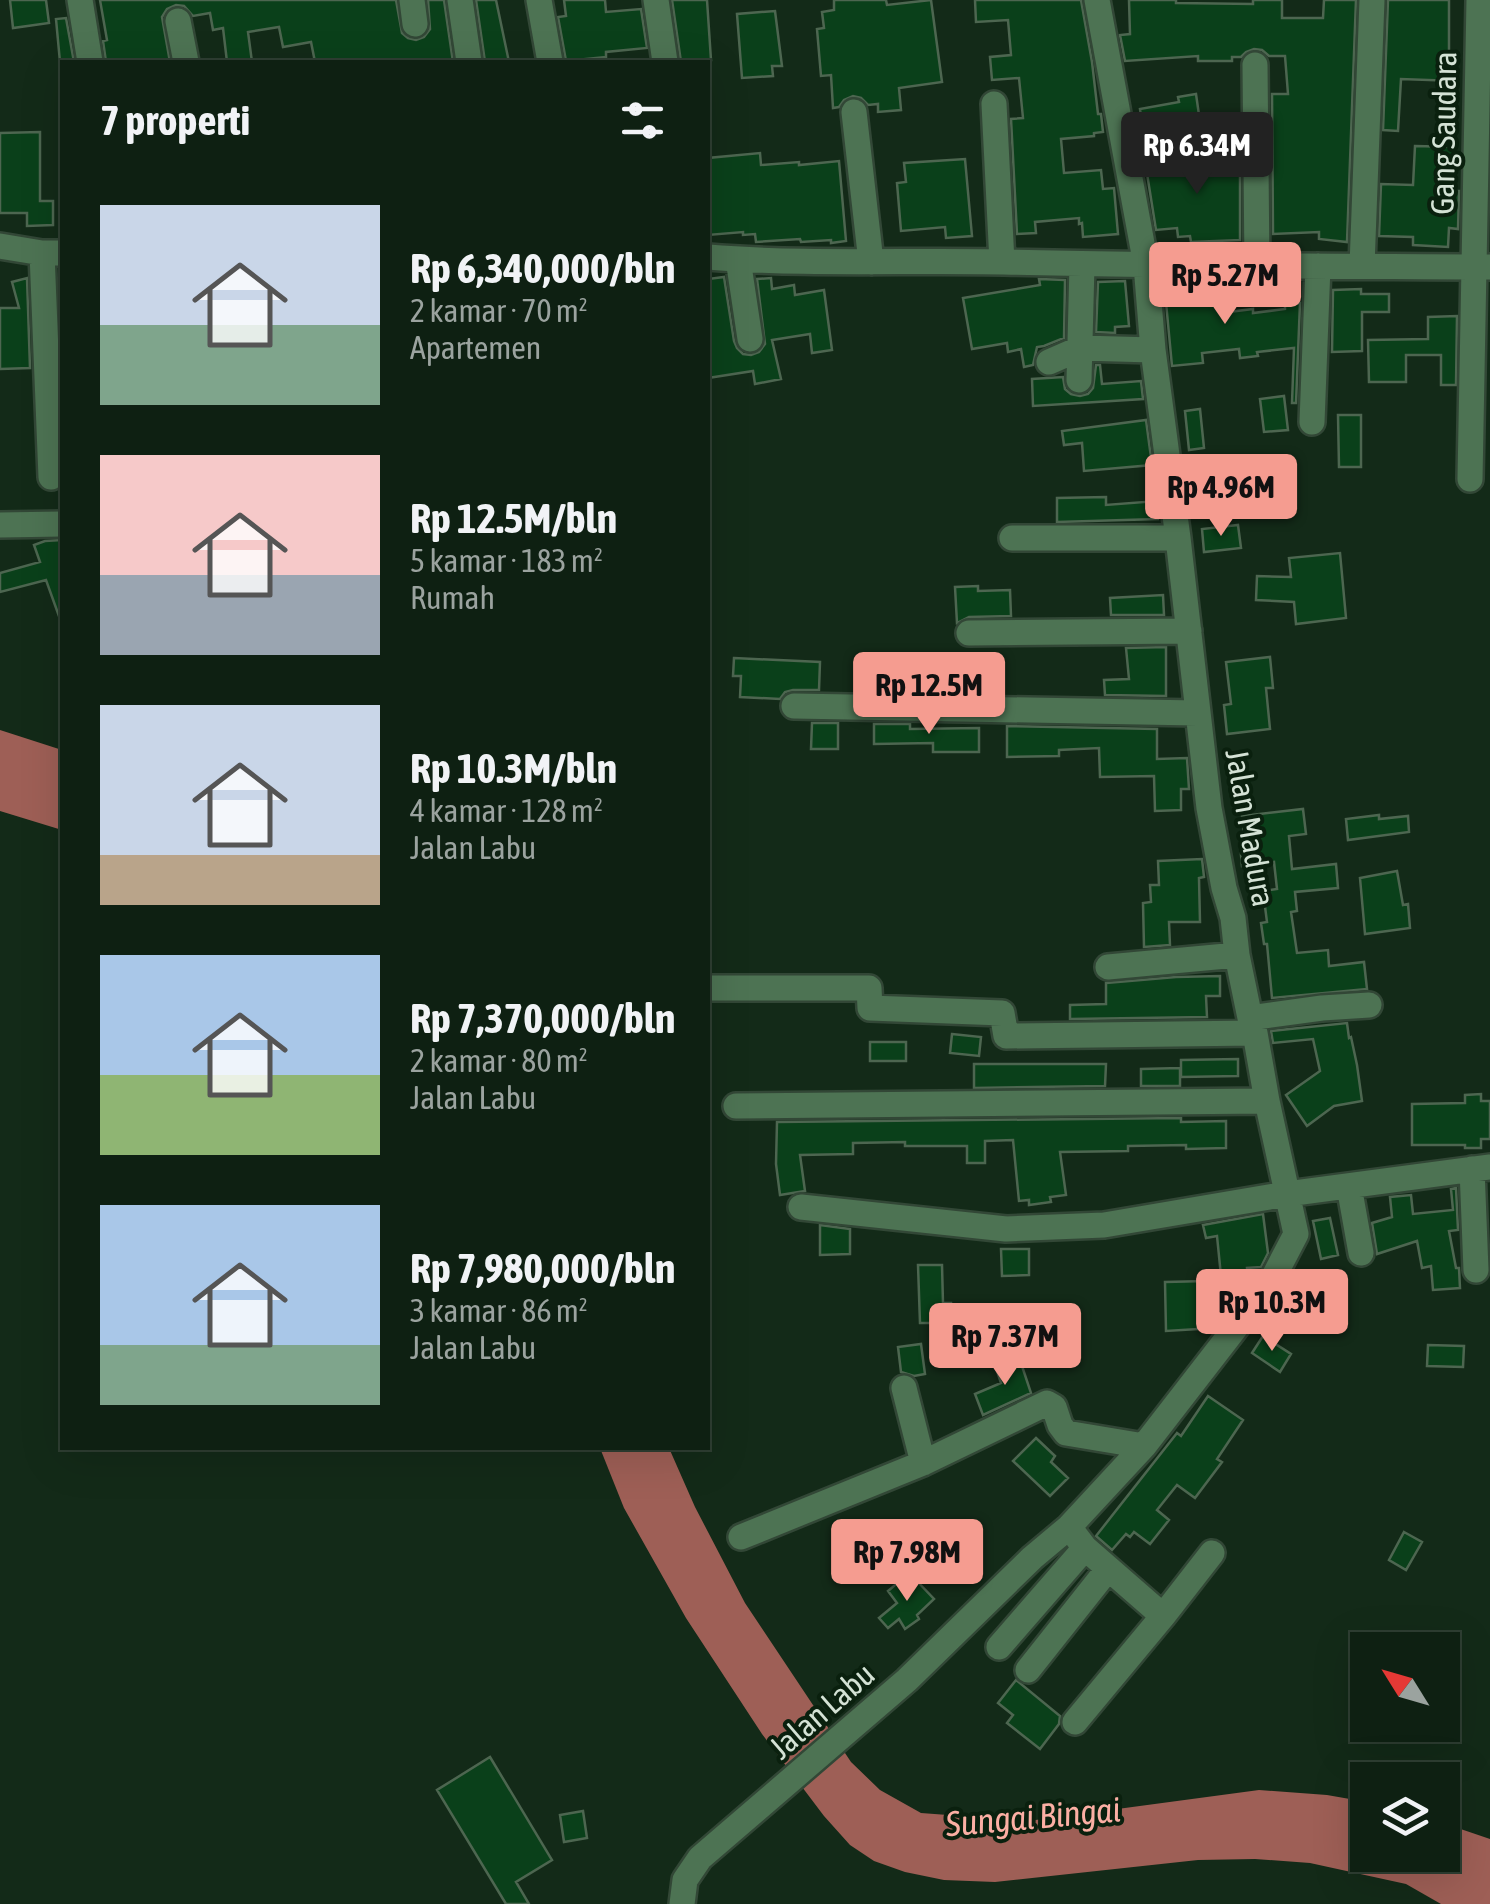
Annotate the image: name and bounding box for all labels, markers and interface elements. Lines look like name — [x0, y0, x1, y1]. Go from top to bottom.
street label: Gang Saudara — [1424, 51, 1463, 215]
icon: filters — [615, 93, 670, 148]
text: 7 properti — [100, 96, 250, 144]
pin: Rp 6.34M — [1094, 112, 1300, 197]
text: Rp 6.34M — [1143, 126, 1251, 163]
pin: Rp 5.27M — [1122, 242, 1328, 327]
text: Rp 6,340,000/bln — [410, 244, 675, 292]
icon: home — [180, 245, 300, 365]
text: Rp 5.27M — [1171, 256, 1279, 293]
text: 2 kamar · 70 m² — [410, 292, 588, 329]
text: Apartemen — [410, 329, 541, 366]
pin: Rp 4.96M — [1118, 454, 1324, 539]
text: Rp 4.96M — [1167, 468, 1275, 505]
text: Rp 12.5M/bln — [410, 494, 617, 542]
icon: home — [180, 495, 300, 615]
text: 5 kamar · 183 m² — [410, 542, 603, 579]
text: Rumah — [410, 579, 495, 616]
pin: Rp 12.5M — [826, 652, 1032, 737]
text: Rp 12.5M — [875, 666, 983, 703]
text: Rp 10.3M/bln — [410, 744, 617, 792]
icon: home — [180, 745, 300, 865]
street label: Jalan Madura — [1218, 746, 1283, 909]
text: 4 kamar · 128 m² — [410, 792, 603, 829]
text: Jalan Labu — [410, 829, 536, 866]
text: Rp 7,370,000/bln — [410, 994, 675, 1042]
icon: home — [180, 995, 300, 1115]
text: 2 kamar · 80 m² — [410, 1042, 588, 1079]
text: Jalan Labu — [410, 1079, 536, 1116]
text: Rp 7,980,000/bln — [410, 1244, 675, 1292]
icon: home — [180, 1245, 300, 1365]
pin: Rp 10.3M — [1169, 1269, 1375, 1354]
text: Rp 10.3M — [1218, 1283, 1326, 1320]
text: 3 kamar · 86 m² — [410, 1292, 588, 1329]
pin: Rp 7.37M — [902, 1303, 1108, 1388]
text: Rp 7.37M — [951, 1317, 1059, 1354]
text: Jalan Labu — [410, 1329, 536, 1366]
pin: Rp 7.98M — [804, 1519, 1010, 1604]
text: Rp 7.98M — [853, 1533, 961, 1570]
north arrow — [1350, 1632, 1460, 1742]
map controls — [1350, 1632, 1460, 1872]
street label: Jalan Labu — [762, 1655, 881, 1766]
button: layers — [1350, 1762, 1460, 1872]
water label: Sungai Bingai — [943, 1788, 1122, 1844]

